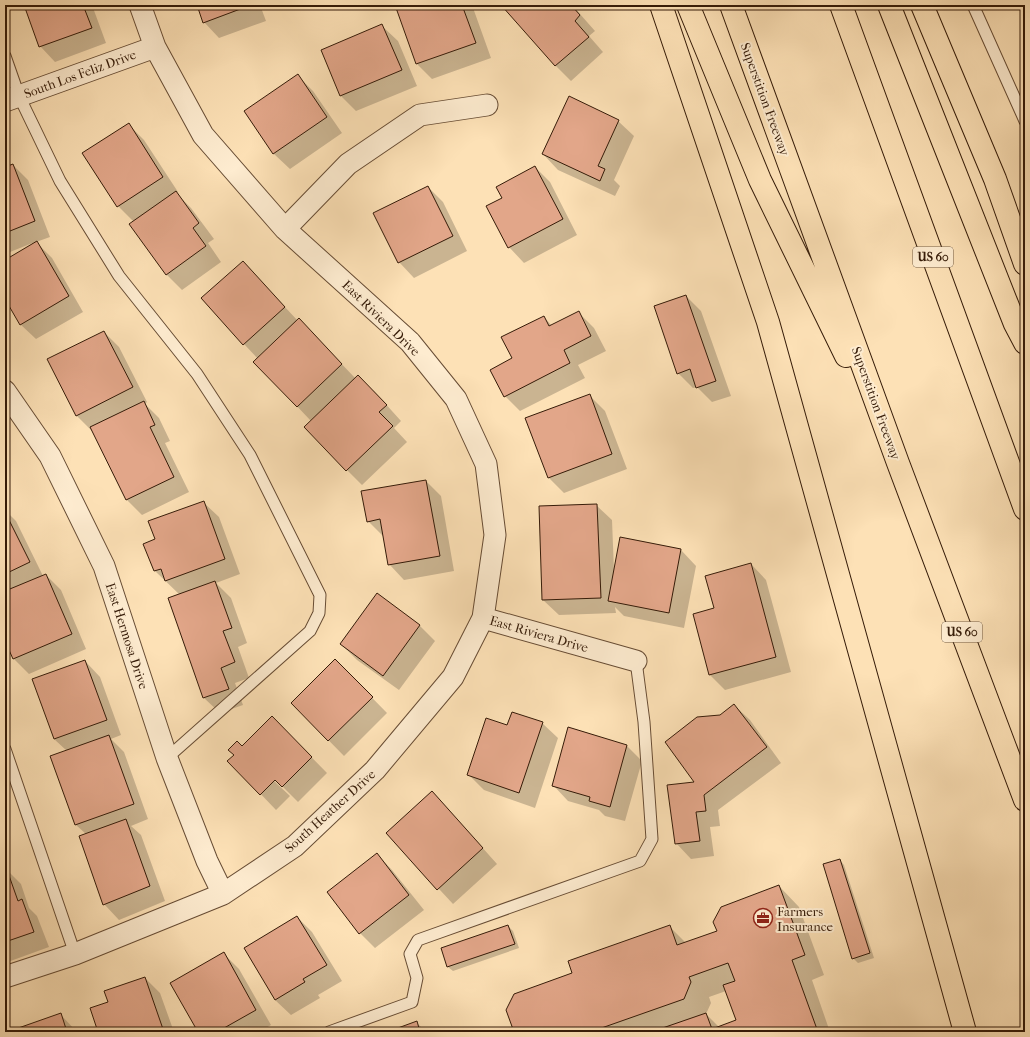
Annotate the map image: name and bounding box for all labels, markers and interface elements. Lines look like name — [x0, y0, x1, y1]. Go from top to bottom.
street label: Superstition Freeway — [738, 41, 793, 158]
street label: South Los Feliz Drive — [22, 47, 139, 101]
road number: US 60 — [913, 247, 953, 267]
street label: East Riviera Drive — [339, 277, 423, 359]
street label: Superstition Freeway — [849, 345, 904, 462]
street label: East Hermosa Drive — [103, 581, 151, 692]
street label: East Riviera Drive — [488, 613, 591, 655]
road number: US 60 — [942, 622, 982, 642]
street label: South Heather Drive — [282, 766, 379, 855]
place label: Farmers Insurance — [777, 904, 834, 934]
office icon: Farmers Insurance — [752, 907, 774, 929]

